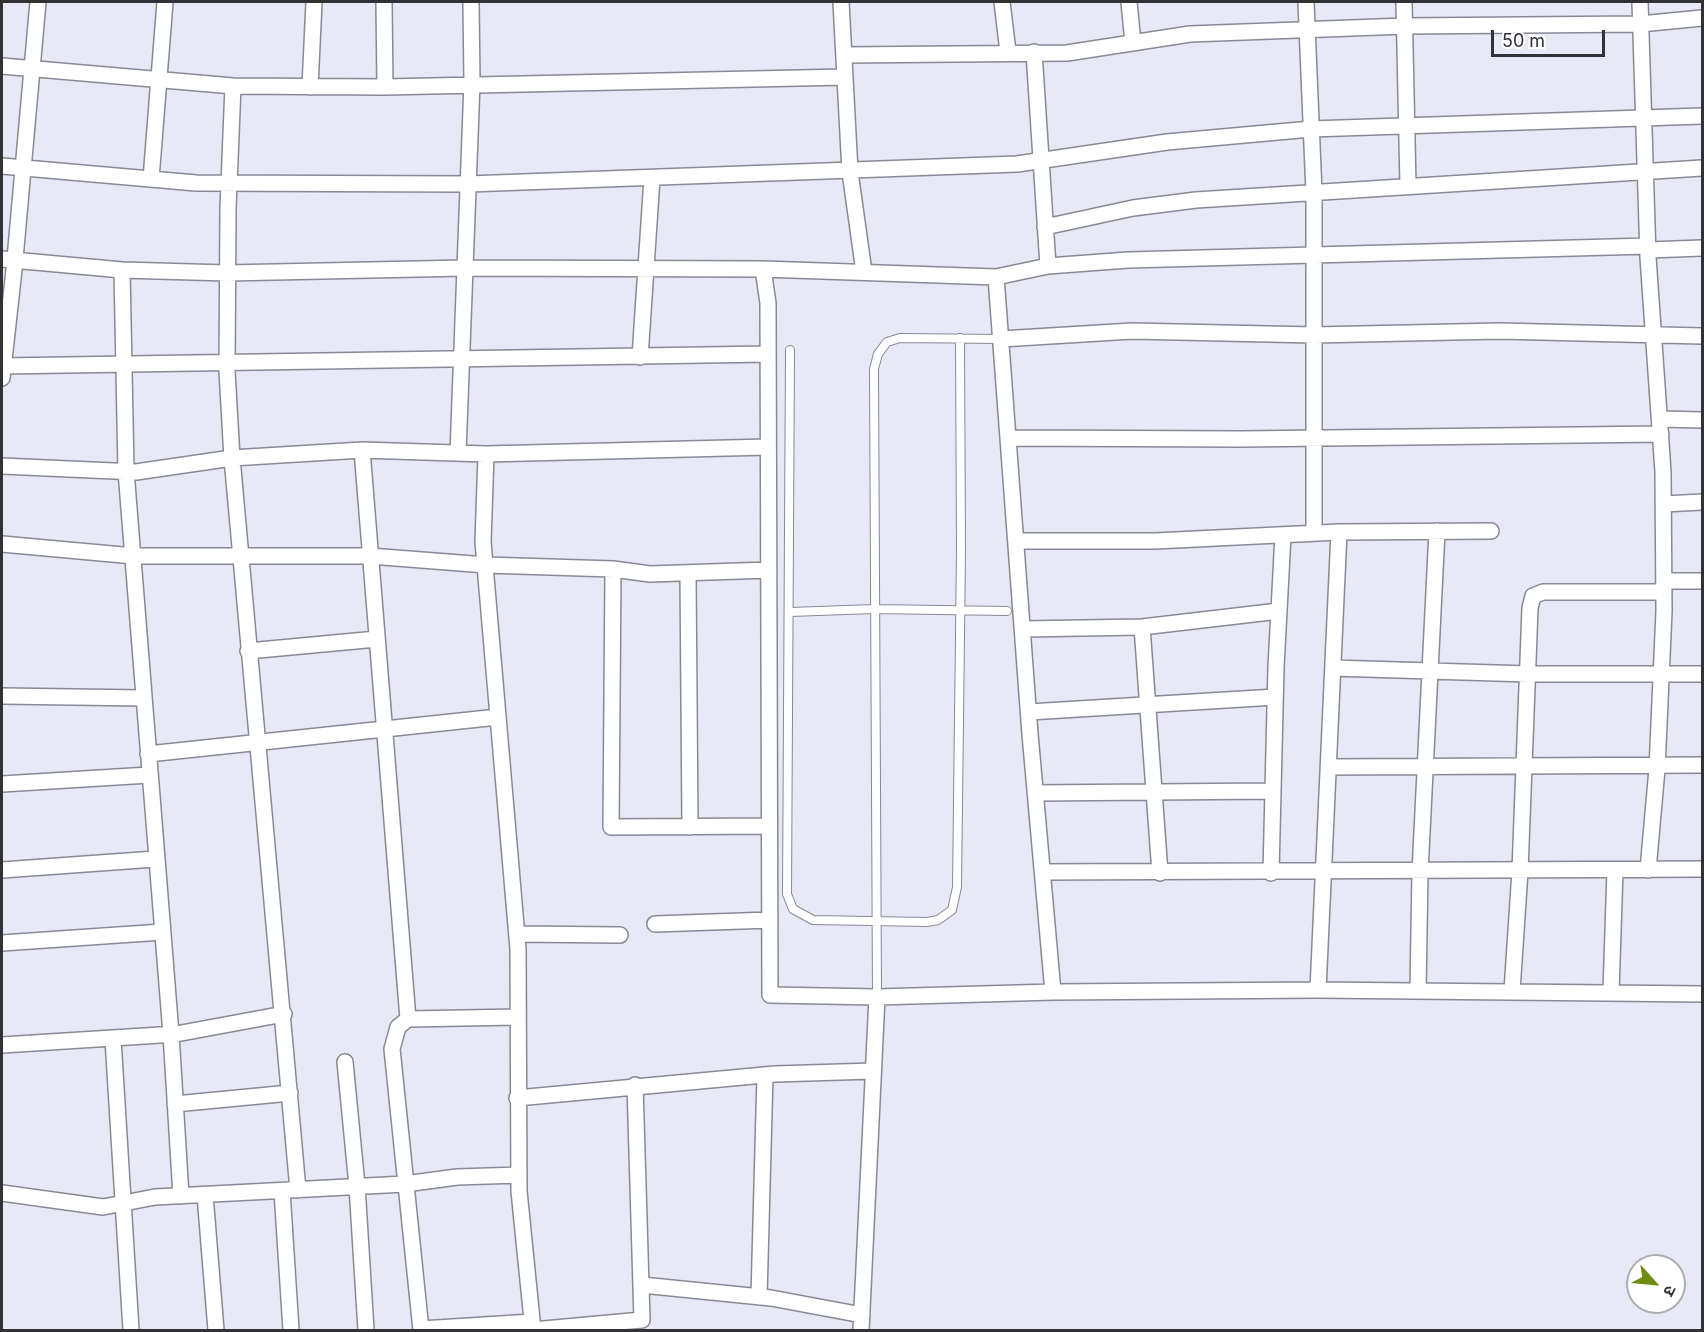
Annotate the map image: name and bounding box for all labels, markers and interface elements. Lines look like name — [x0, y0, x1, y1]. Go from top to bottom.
scale bar — [1494, 18, 1608, 56]
text: 50 m — [1502, 30, 1545, 51]
north arrow — [1626, 1254, 1686, 1314]
text: उ — [1659, 1283, 1681, 1300]

